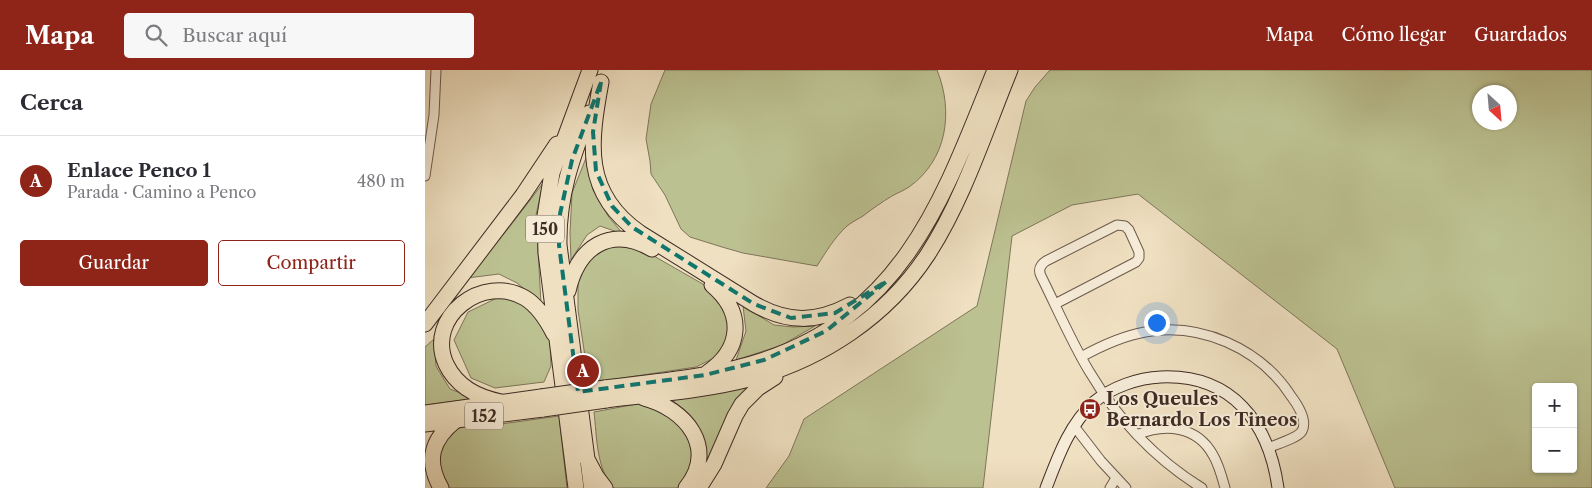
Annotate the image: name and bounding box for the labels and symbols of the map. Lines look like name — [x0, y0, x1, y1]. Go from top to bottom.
north arrow — [1472, 85, 1517, 130]
road number: 150 — [526, 216, 564, 242]
your location — [1144, 310, 1170, 336]
pin: A — [567, 352, 599, 390]
place label: Los Queules Bernardo Los Tineos — [1106, 388, 1297, 431]
bus stop icon: Los Queules Bernardo Los Tineos — [1078, 397, 1102, 421]
road number: 152 — [465, 402, 503, 430]

